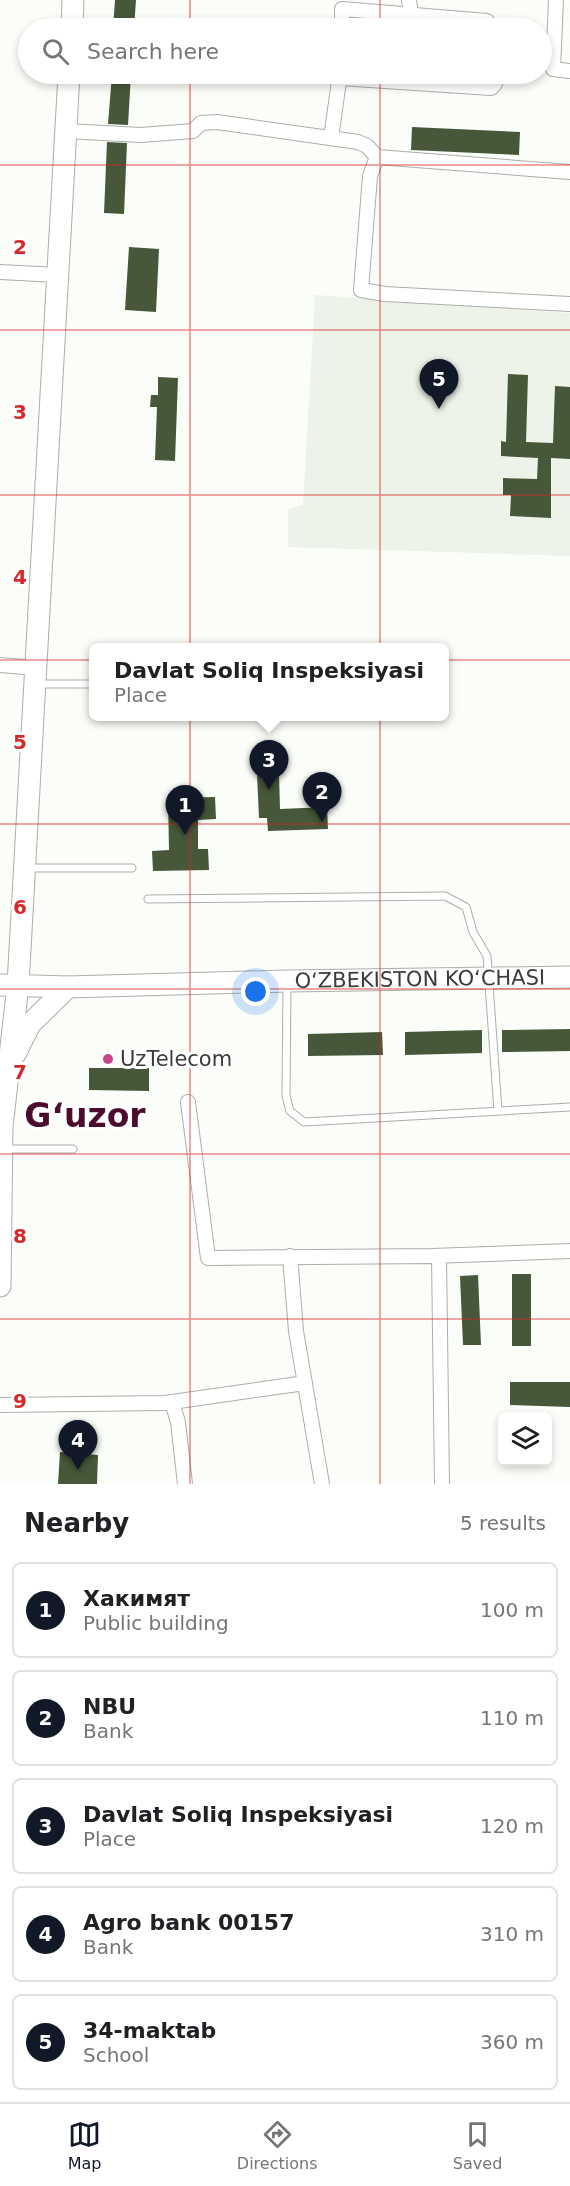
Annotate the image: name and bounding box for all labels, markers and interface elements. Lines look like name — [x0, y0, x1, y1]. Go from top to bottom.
search box — [18, 18, 552, 84]
icon: search — [39, 35, 72, 68]
text: Search here — [87, 39, 219, 64]
text: 2 — [13, 235, 27, 259]
pin: 5 — [420, 360, 458, 409]
text: 3 — [13, 400, 27, 424]
text: 4 — [13, 565, 27, 589]
popup — [89, 643, 449, 721]
text: Davlat Soliq Inspeksiyasi — [114, 658, 424, 683]
text: Place — [114, 683, 167, 707]
text: 5 — [13, 730, 27, 754]
pin: 3 — [250, 740, 288, 790]
pin: 2 — [302, 772, 342, 822]
pin: 1 — [166, 786, 204, 835]
text: 6 — [13, 895, 27, 919]
street label: O‘ZBEKISTON KO‘CHASI — [294, 965, 545, 993]
your location — [241, 977, 270, 1006]
place label: UzTelecom — [120, 1047, 232, 1071]
marker: UzTelecom — [101, 1052, 115, 1066]
text: 7 — [13, 1060, 27, 1084]
district label: Gʻuzor — [24, 1096, 146, 1135]
text: 8 — [13, 1224, 27, 1248]
text: 9 — [13, 1389, 27, 1413]
map controls — [498, 1412, 552, 1466]
button: layers — [498, 1412, 552, 1466]
pin: 4 — [58, 1420, 98, 1470]
text: Nearby — [24, 1508, 129, 1538]
text: 5 results — [460, 1511, 546, 1535]
text: Хакимят — [83, 1586, 190, 1611]
text: 1 — [39, 1598, 52, 1622]
text: 100 m — [480, 1598, 544, 1622]
text: Public building — [83, 1611, 229, 1635]
text: NBU — [83, 1694, 136, 1719]
text: 2 — [39, 1706, 52, 1730]
text: 110 m — [480, 1706, 544, 1730]
text: Bank — [83, 1719, 133, 1743]
text: Davlat Soliq Inspeksiyasi — [83, 1802, 393, 1827]
text: 3 — [39, 1814, 52, 1838]
text: 120 m — [480, 1814, 544, 1838]
text: Place — [83, 1827, 136, 1851]
text: Agro bank 00157 — [83, 1910, 294, 1935]
text: 4 — [39, 1922, 52, 1946]
text: 310 m — [480, 1922, 544, 1946]
text: Bank — [83, 1935, 133, 1959]
text: 34-maktab — [83, 2018, 216, 2043]
text: 5 — [39, 2030, 52, 2054]
text: 360 m — [480, 2030, 544, 2054]
text: School — [83, 2043, 149, 2067]
tab: Map — [68, 2118, 101, 2173]
tab: Directions — [237, 2118, 317, 2173]
tab: Saved — [453, 2118, 502, 2173]

